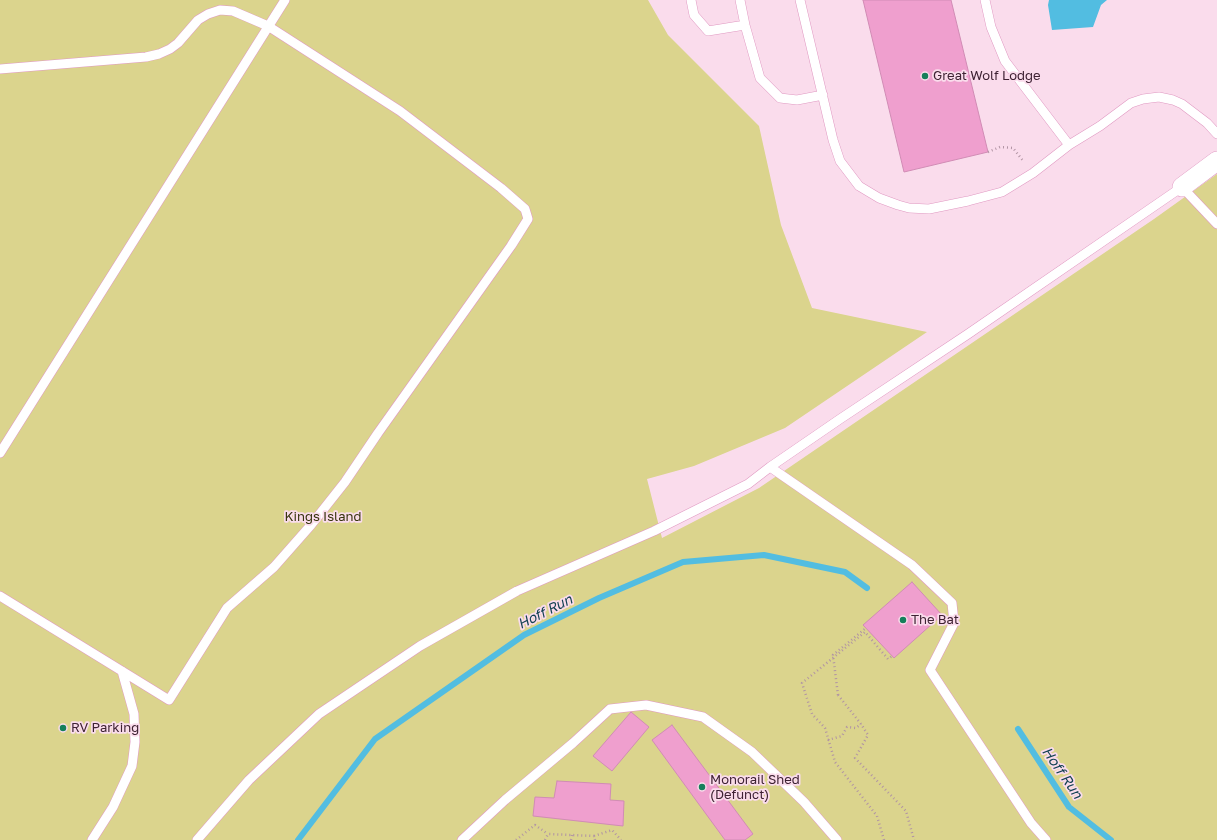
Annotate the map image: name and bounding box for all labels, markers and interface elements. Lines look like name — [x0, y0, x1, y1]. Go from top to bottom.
place label: Great Wolf Lodge — [933, 68, 1041, 84]
marker: Great Wolf Lodge — [920, 71, 930, 81]
park label: Kings Island — [284, 509, 362, 525]
water label: Hoff Run — [515, 591, 575, 633]
place label: The Bat — [911, 612, 959, 628]
marker: The Bat — [898, 615, 908, 625]
place label: RV Parking — [71, 720, 139, 736]
marker: RV Parking — [58, 723, 68, 733]
water label: Hoff Run — [1038, 744, 1086, 802]
place label: Monorail Shed (Defunct) — [710, 772, 800, 803]
marker: Monorail Shed (Defunct) — [697, 782, 707, 792]

